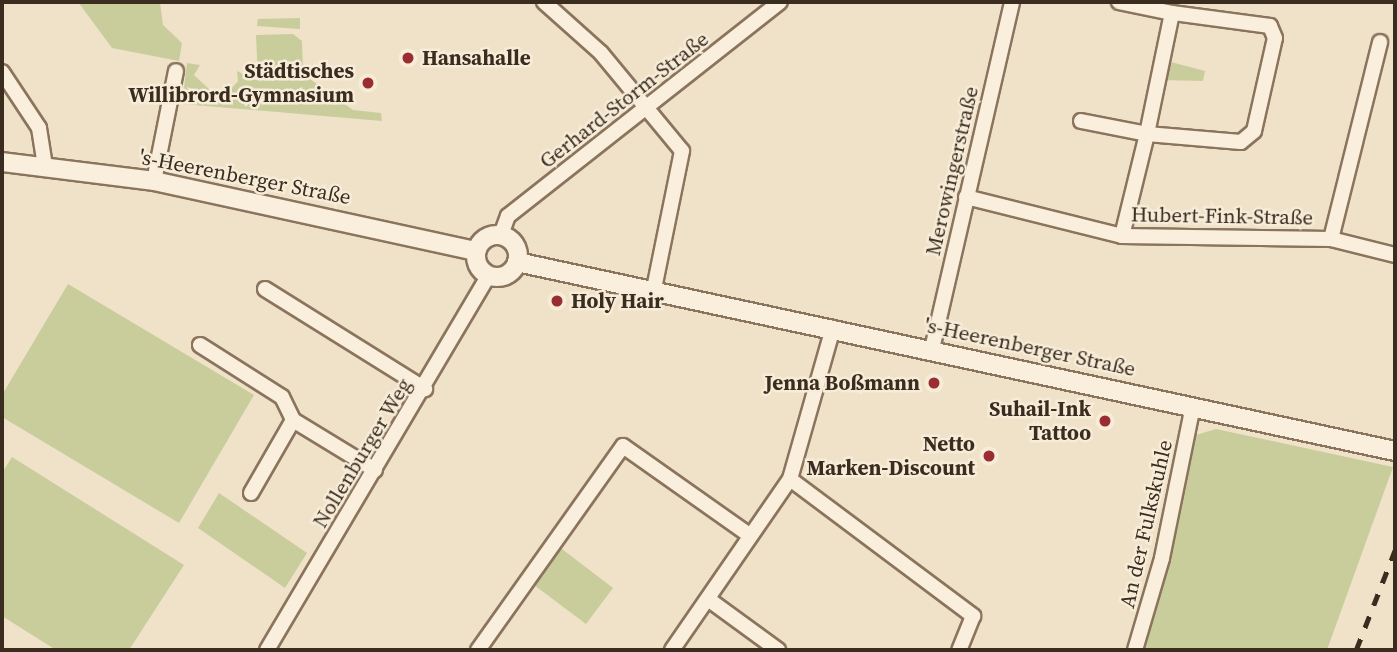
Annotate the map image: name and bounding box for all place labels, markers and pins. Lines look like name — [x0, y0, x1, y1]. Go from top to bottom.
place label: Hansahalle — [422, 45, 531, 71]
marker: Hansahalle — [400, 50, 416, 66]
place label: Städtisches Willibrord-Gymnasium — [128, 58, 354, 108]
marker: Städtisches Willibrord-Gymnasium — [360, 75, 376, 91]
place label: Holy Hair — [571, 288, 664, 314]
marker: Holy Hair — [549, 293, 565, 309]
place label: Jenna Boßmann — [765, 370, 920, 396]
marker: Jenna Boßmann — [926, 375, 942, 391]
place label: Suhail-Ink Tattoo — [989, 396, 1091, 446]
marker: Suhail-Ink Tattoo — [1097, 413, 1113, 429]
place label: Netto Marken-Discount — [807, 431, 975, 481]
marker: Netto Marken-Discount — [981, 448, 997, 464]

